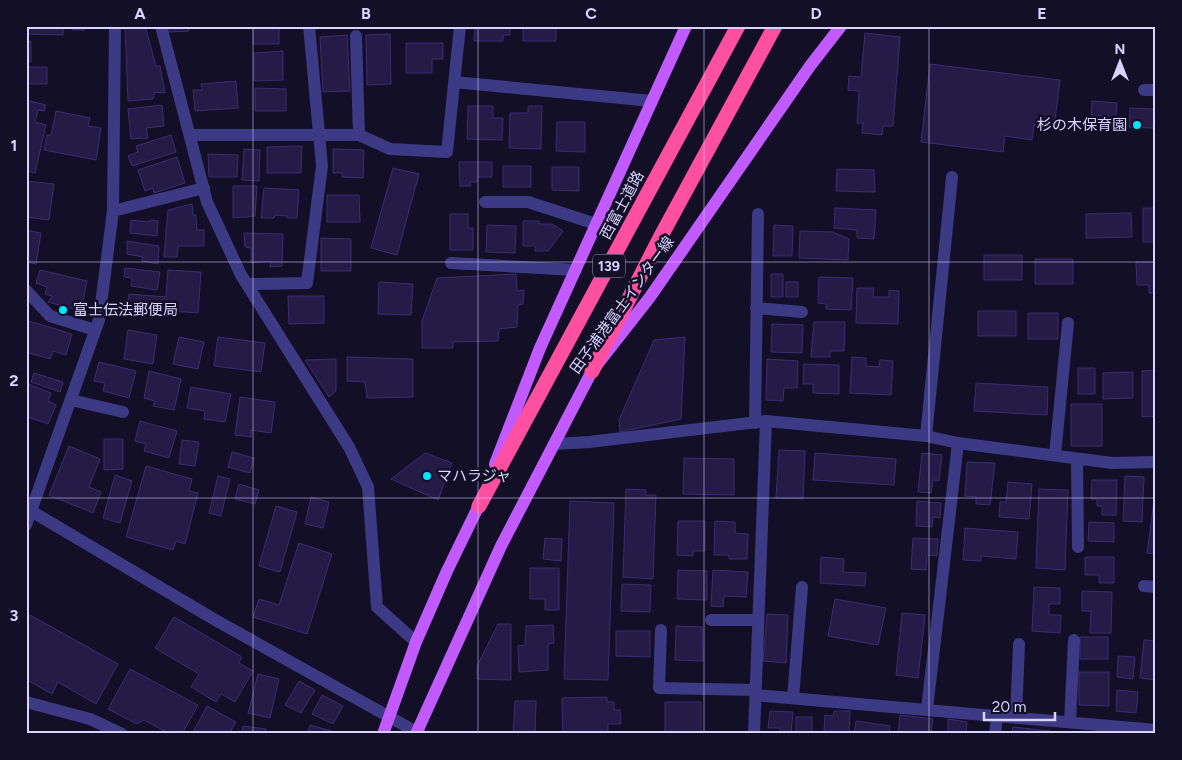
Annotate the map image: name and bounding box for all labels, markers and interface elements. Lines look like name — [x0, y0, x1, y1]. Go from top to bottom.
text: A — [134, 4, 146, 23]
text: B — [361, 4, 371, 23]
text: C — [585, 4, 597, 23]
text: D — [810, 4, 822, 23]
text: E — [1037, 4, 1047, 23]
north arrow — [1094, 38, 1144, 88]
text: N — [1115, 41, 1125, 58]
place label: 杉の木保育園 — [1037, 116, 1127, 134]
marker: 杉の木保育園 — [1131, 119, 1143, 131]
text: 1 — [11, 136, 17, 155]
street label: 西富士道路 — [596, 168, 648, 242]
street label: 田子浦港富士インター線 — [566, 233, 678, 377]
road number: 139 — [593, 255, 625, 278]
place label: 富士伝法郵便局 — [73, 301, 178, 319]
marker: 富士伝法郵便局 — [57, 304, 69, 316]
text: 2 — [9, 371, 19, 390]
place label: マハラジャ — [437, 467, 511, 485]
marker: マハラジャ — [421, 470, 433, 482]
text: 3 — [10, 606, 19, 625]
scale bar — [984, 690, 1056, 722]
text: 20 m — [992, 698, 1026, 716]

